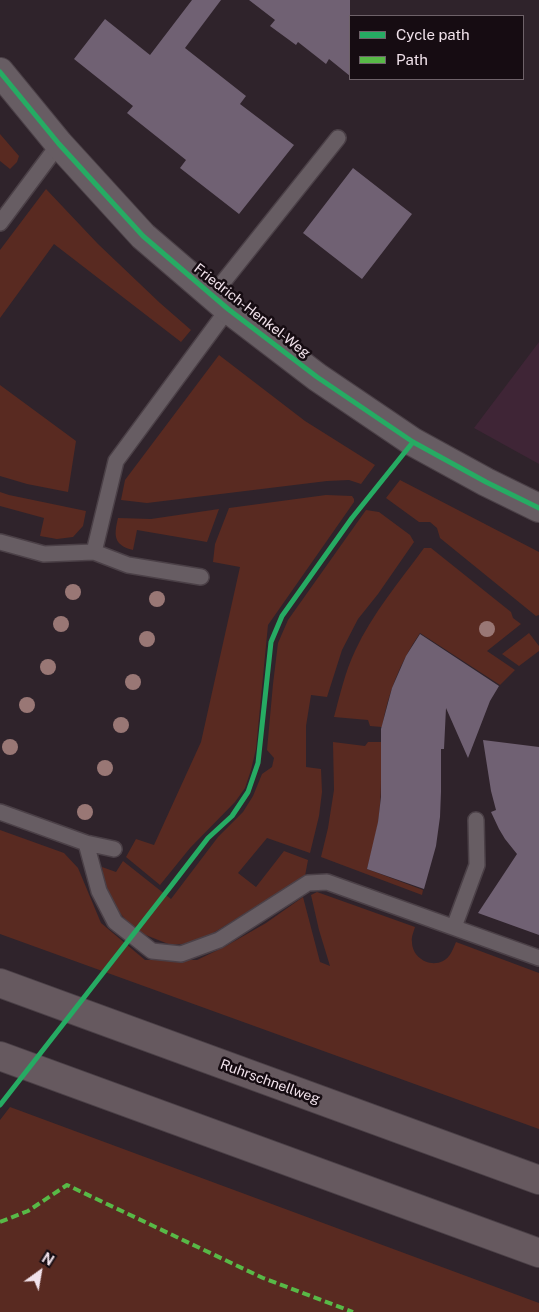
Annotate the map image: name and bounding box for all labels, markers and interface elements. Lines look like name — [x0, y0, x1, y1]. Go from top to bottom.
legend — [349, 15, 524, 80]
text: Cycle path — [396, 26, 470, 43]
text: Path — [396, 51, 428, 68]
street label: Friedrich-Henkel-Weg — [190, 260, 314, 362]
street label: Ruhrschnellweg — [218, 1056, 322, 1108]
north arrow — [15, 1247, 65, 1297]
text: N — [39, 1250, 57, 1269]

